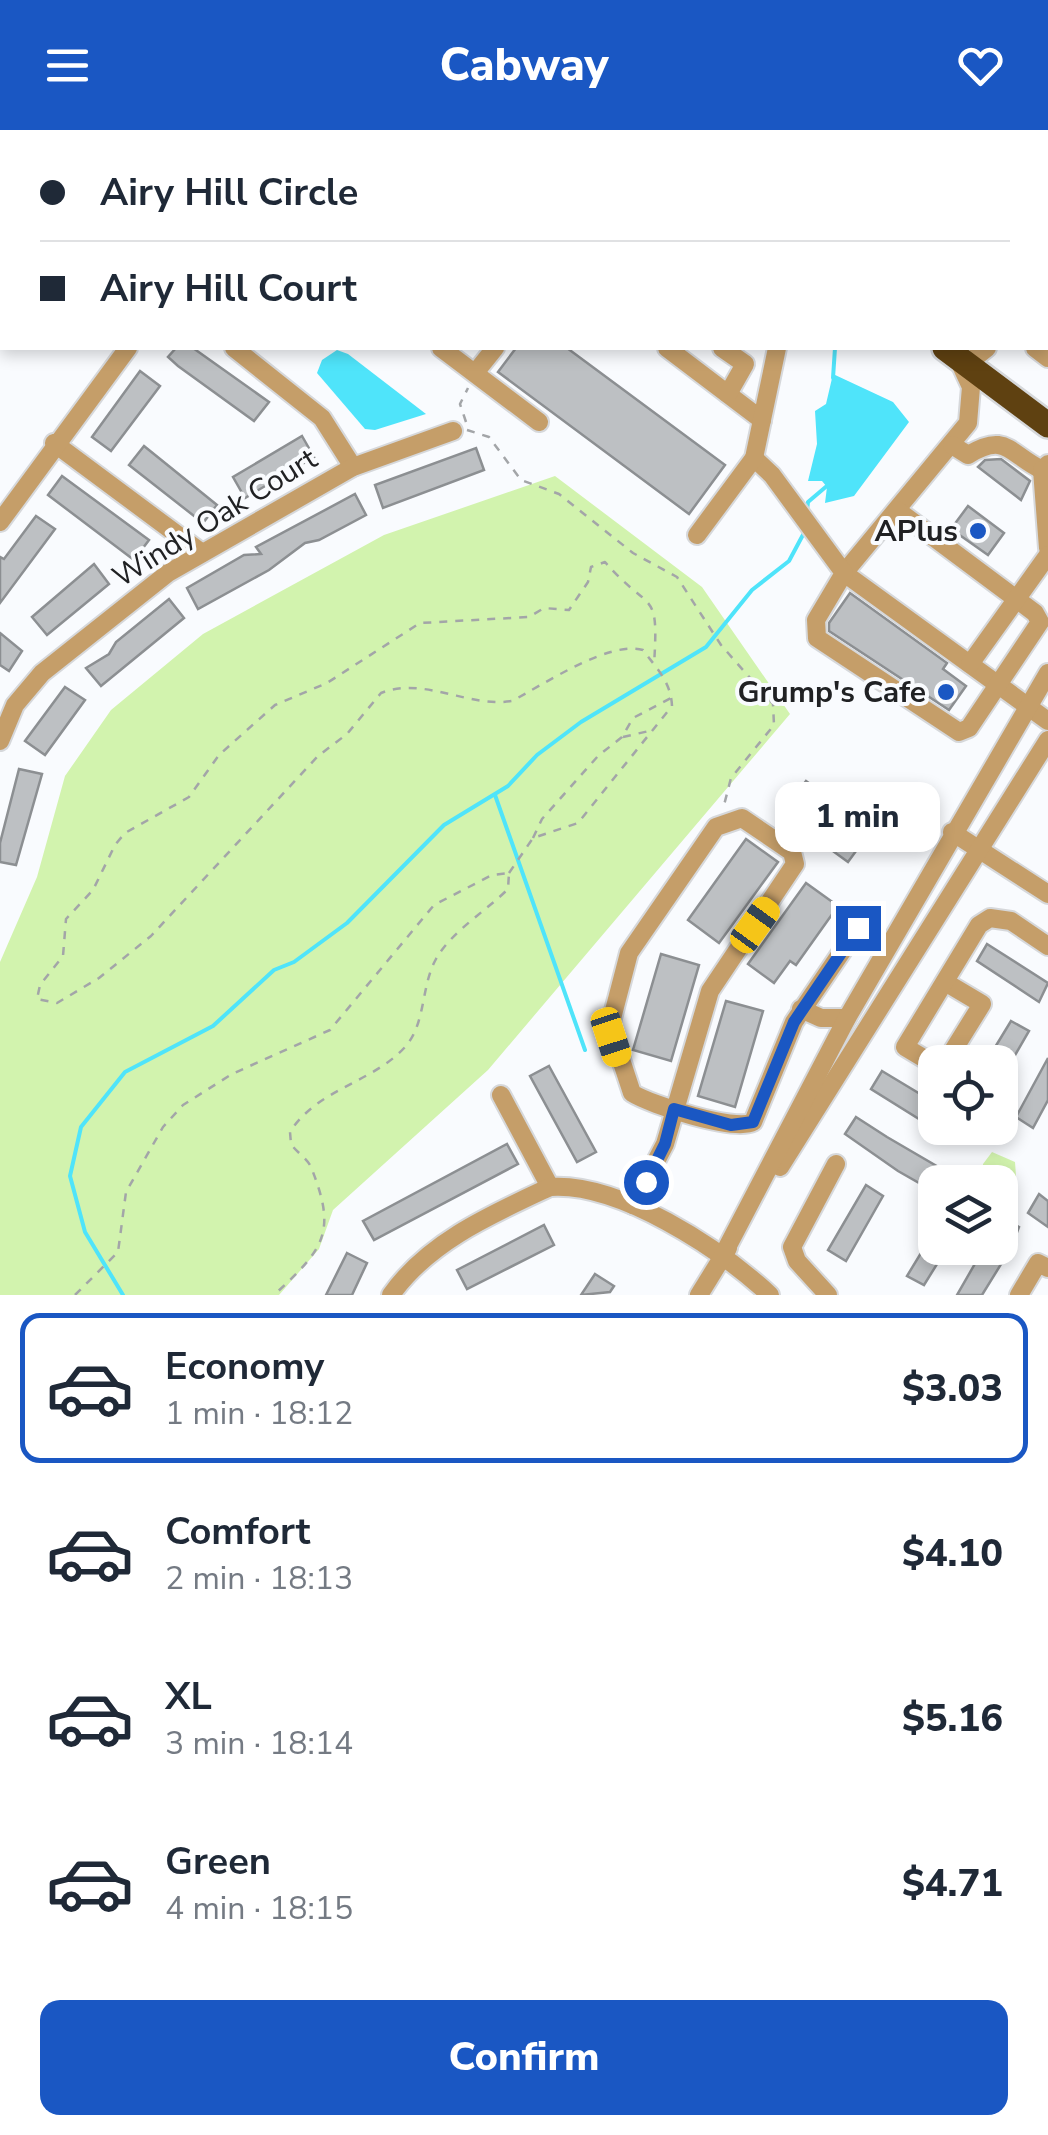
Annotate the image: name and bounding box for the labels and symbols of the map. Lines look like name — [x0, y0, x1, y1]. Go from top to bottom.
street label: Windy Oak Court — [105, 438, 325, 597]
place label: APlus — [875, 511, 958, 552]
marker: APlus — [967, 520, 989, 542]
place label: Grump's Cafe — [737, 672, 926, 713]
marker: Grump's Cafe — [935, 681, 957, 703]
callout: 1 min — [776, 783, 940, 853]
car — [725, 892, 785, 958]
route end — [836, 906, 881, 951]
car — [587, 1004, 635, 1070]
route start — [624, 1160, 669, 1205]

